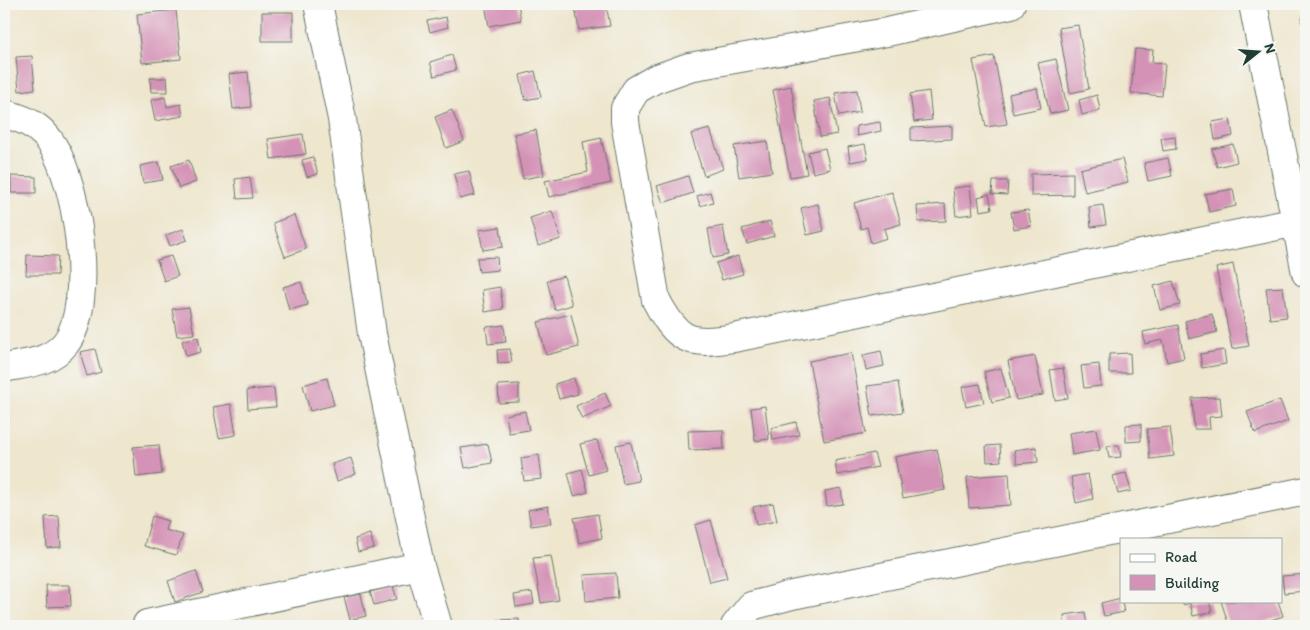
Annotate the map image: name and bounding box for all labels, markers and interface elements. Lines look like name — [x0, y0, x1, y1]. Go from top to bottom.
north arrow — [1232, 28, 1282, 78]
text: N — [1260, 41, 1279, 55]
legend — [1120, 538, 1282, 602]
text: Road — [1165, 548, 1198, 566]
text: Building — [1165, 574, 1219, 592]

